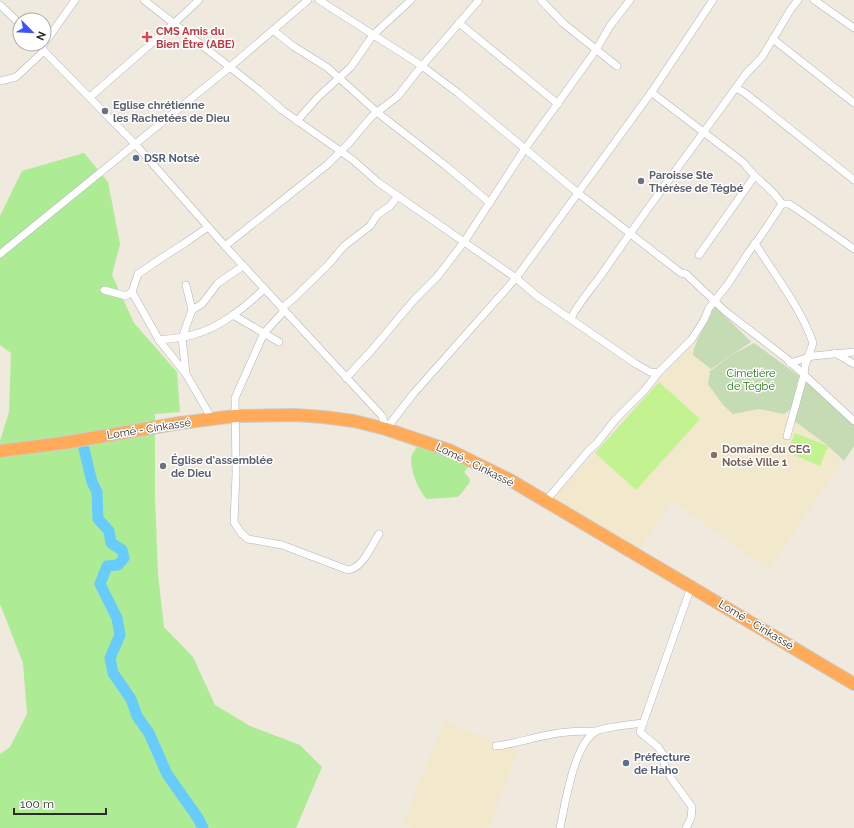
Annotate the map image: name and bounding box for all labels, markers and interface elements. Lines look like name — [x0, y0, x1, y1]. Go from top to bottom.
north arrow — [12, 12, 52, 52]
place label: CMS Amis du Bien Être (ABE) — [156, 25, 235, 51]
text: N — [33, 29, 48, 42]
marker: CMS Amis du Bien Être (ABE) — [141, 31, 153, 43]
place label: Eglise chrétienne les Rachetées de Dieu — [113, 99, 230, 125]
marker: Eglise chrétienne les Rachetées de Dieu — [100, 106, 110, 116]
place label: DSR Notsè — [144, 152, 200, 165]
marker: DSR Notsè — [131, 153, 141, 163]
place label: Paroisse Ste Thérèse de Tégbé — [649, 169, 744, 195]
marker: Paroisse Ste Thérèse de Tégbé — [636, 176, 646, 186]
park label: Cimetière de Tégbé — [726, 367, 776, 393]
street label: Lomé - Cinkassé — [106, 416, 192, 442]
street label: Lomé - Cinkassé — [434, 441, 516, 490]
place label: Domaine du CEG Notsé Ville 1 — [722, 443, 810, 469]
marker: Domaine du CEG Notsé Ville 1 — [709, 450, 719, 460]
place label: Église d'assemblée de Dieu — [171, 453, 273, 480]
marker: Église d'assemblée de Dieu — [158, 461, 168, 471]
street label: Lomé - Cinkassé — [716, 598, 796, 653]
place label: Préfecture de Haho — [634, 751, 691, 777]
marker: Préfecture de Haho — [621, 758, 631, 768]
scale bar — [14, 790, 106, 816]
text: 100 m — [20, 797, 54, 811]

